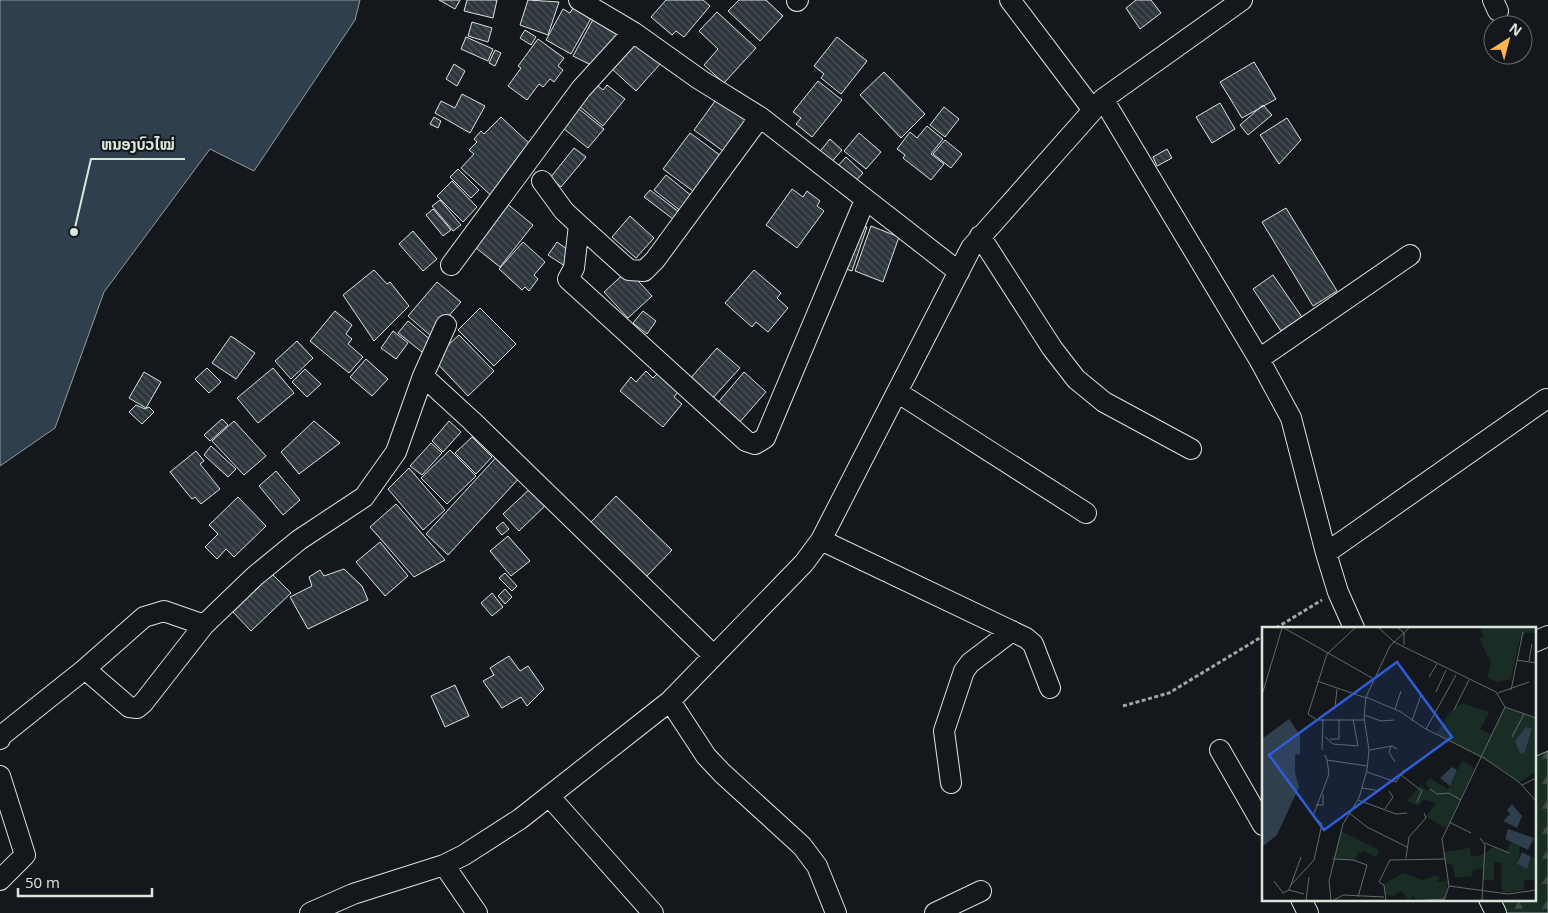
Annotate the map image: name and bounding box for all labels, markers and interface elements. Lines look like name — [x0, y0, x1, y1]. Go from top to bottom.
north arrow — [1483, 15, 1533, 65]
text: N — [1506, 18, 1526, 40]
callout: ຫນອງບົວໄໝ່ — [91, 129, 185, 159]
text: ຫນອງບົວໄໝ່ — [101, 134, 175, 154]
inset map — [1262, 627, 1536, 900]
scale bar — [18, 866, 151, 898]
text: 50 m — [25, 872, 60, 892]

